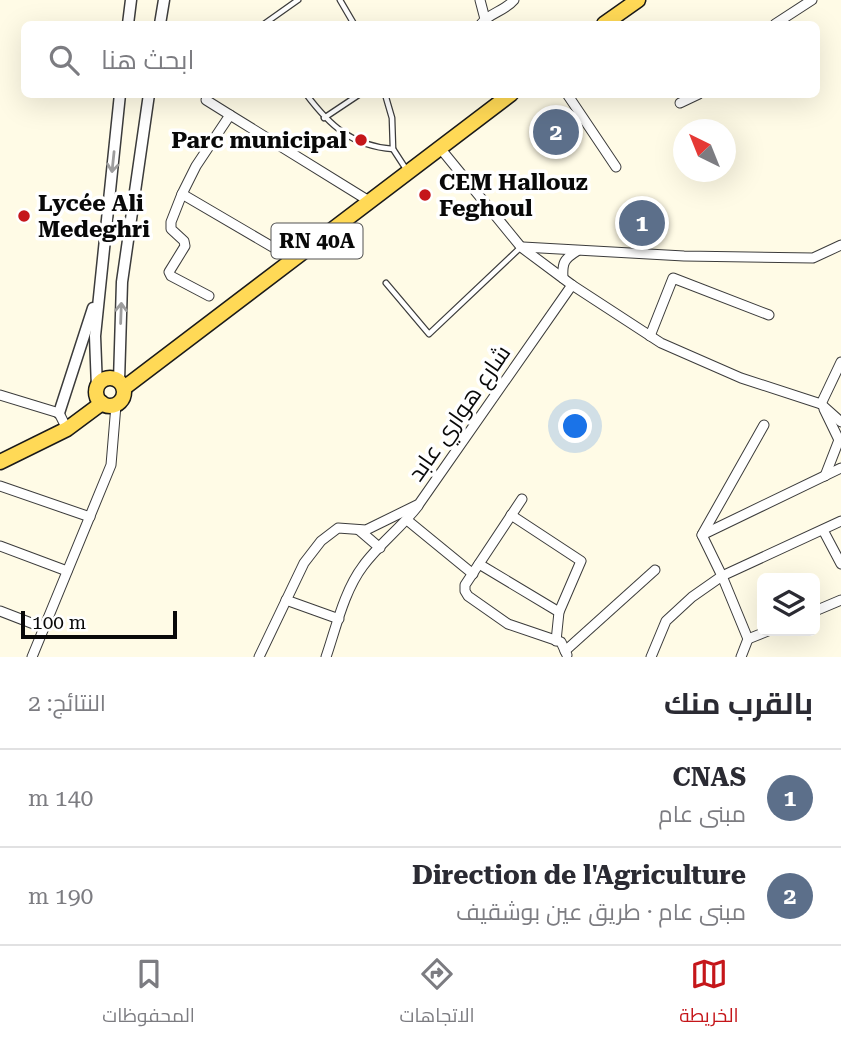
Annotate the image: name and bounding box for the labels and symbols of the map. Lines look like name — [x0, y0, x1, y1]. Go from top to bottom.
pin: 2 — [533, 106, 579, 158]
north arrow — [673, 119, 736, 182]
place label: Parc municipal — [171, 127, 347, 154]
marker: Parc municipal — [353, 132, 369, 148]
one-way arrow — [106, 151, 119, 173]
place label: CEM Hallouz Feghoul — [439, 169, 588, 222]
marker: CEM Hallouz Feghoul — [417, 187, 433, 203]
place label: Lycée Ali Medeghri — [38, 190, 150, 243]
pin: 1 — [619, 197, 665, 249]
marker: Lycée Ali Medeghri — [16, 208, 32, 224]
road number: RN 40A — [272, 224, 362, 258]
one-way arrow — [114, 301, 128, 324]
street label: شارع هواري عابد — [403, 340, 519, 489]
your location — [558, 409, 592, 443]
scale bar — [21, 608, 177, 640]

